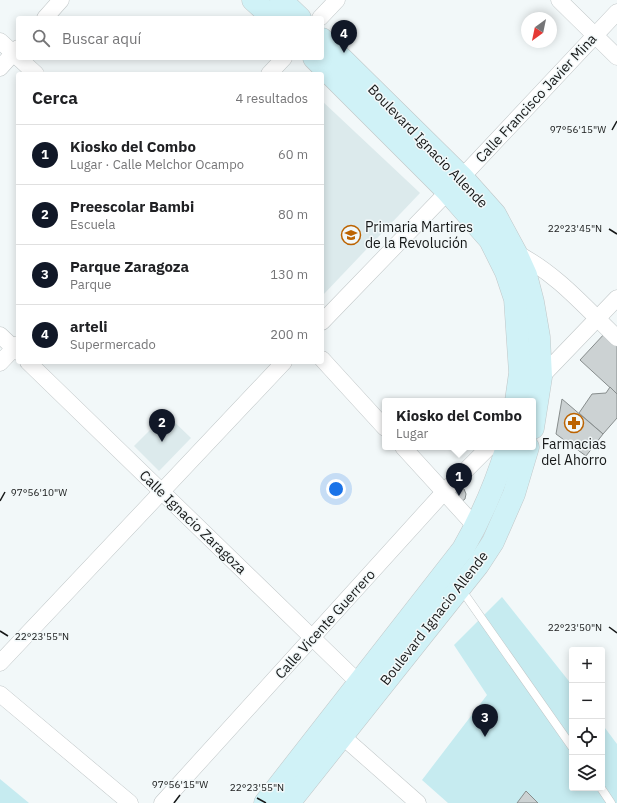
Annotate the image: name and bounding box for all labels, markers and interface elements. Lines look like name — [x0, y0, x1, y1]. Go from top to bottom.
north arrow — [521, 12, 557, 48]
search box — [16, 16, 324, 60]
pin: 4 — [331, 20, 357, 53]
icon: search — [30, 27, 52, 49]
text: Buscar aquí — [62, 29, 141, 48]
street label: Calle Francisco Javier Mina — [472, 29, 601, 166]
street label: Boulevard Ignacio Allende — [364, 80, 492, 212]
text: Cerca — [32, 87, 78, 109]
text: 4 resultados — [235, 90, 308, 107]
text: 97°56'15"W — [550, 123, 606, 136]
text: Kiosko del Combo — [70, 137, 196, 156]
text: 1 — [41, 146, 49, 163]
text: 60 m — [278, 146, 308, 163]
text: Lugar · Calle Melchor Ocampo — [70, 156, 244, 173]
text: Preescolar Bambi — [70, 197, 194, 216]
text: 2 — [41, 206, 49, 223]
text: 80 m — [278, 206, 308, 223]
text: Escuela — [70, 216, 115, 233]
place label: Primaria Martires de la Revolución — [365, 218, 473, 252]
text: 22°23'45"N — [548, 222, 602, 235]
school or university icon: Primaria Martires de la Revolución — [340, 224, 362, 246]
text: Parque Zaragoza — [70, 257, 189, 276]
text: 3 — [41, 266, 49, 283]
text: 130 m — [270, 266, 308, 283]
text: Parque — [70, 276, 111, 293]
text: arteli — [70, 317, 108, 336]
text: 4 — [41, 326, 49, 343]
text: 200 m — [270, 326, 308, 343]
text: Supermercado — [70, 336, 156, 353]
popup — [382, 398, 536, 450]
text: Kiosko del Combo — [396, 406, 522, 425]
pin: 2 — [149, 409, 175, 442]
pharmacy icon: Farmacias del Ahorro — [563, 412, 585, 434]
text: Lugar — [396, 425, 428, 442]
place label: Farmacias del Ahorro — [541, 435, 607, 469]
pin: 1 — [446, 463, 472, 496]
street label: Calle Ignacio Zaragoza — [136, 466, 251, 578]
your location — [326, 479, 346, 499]
text: 97°56'10"W — [11, 486, 67, 499]
street label: Boulevard Ignacio Allende — [376, 547, 492, 689]
street label: Calle Vicente Guerrero — [271, 565, 379, 683]
text: 22°23'50"N — [548, 621, 602, 634]
text: 22°23'55"N — [15, 630, 69, 643]
map controls — [569, 647, 605, 791]
button: + — [569, 647, 605, 683]
button: − — [569, 683, 605, 719]
pin: 3 — [472, 704, 498, 737]
button: locate — [569, 719, 605, 755]
button: layers — [569, 755, 605, 791]
text: 97°56'15"W — [152, 778, 208, 791]
text: 22°23'55"N — [230, 781, 284, 794]

